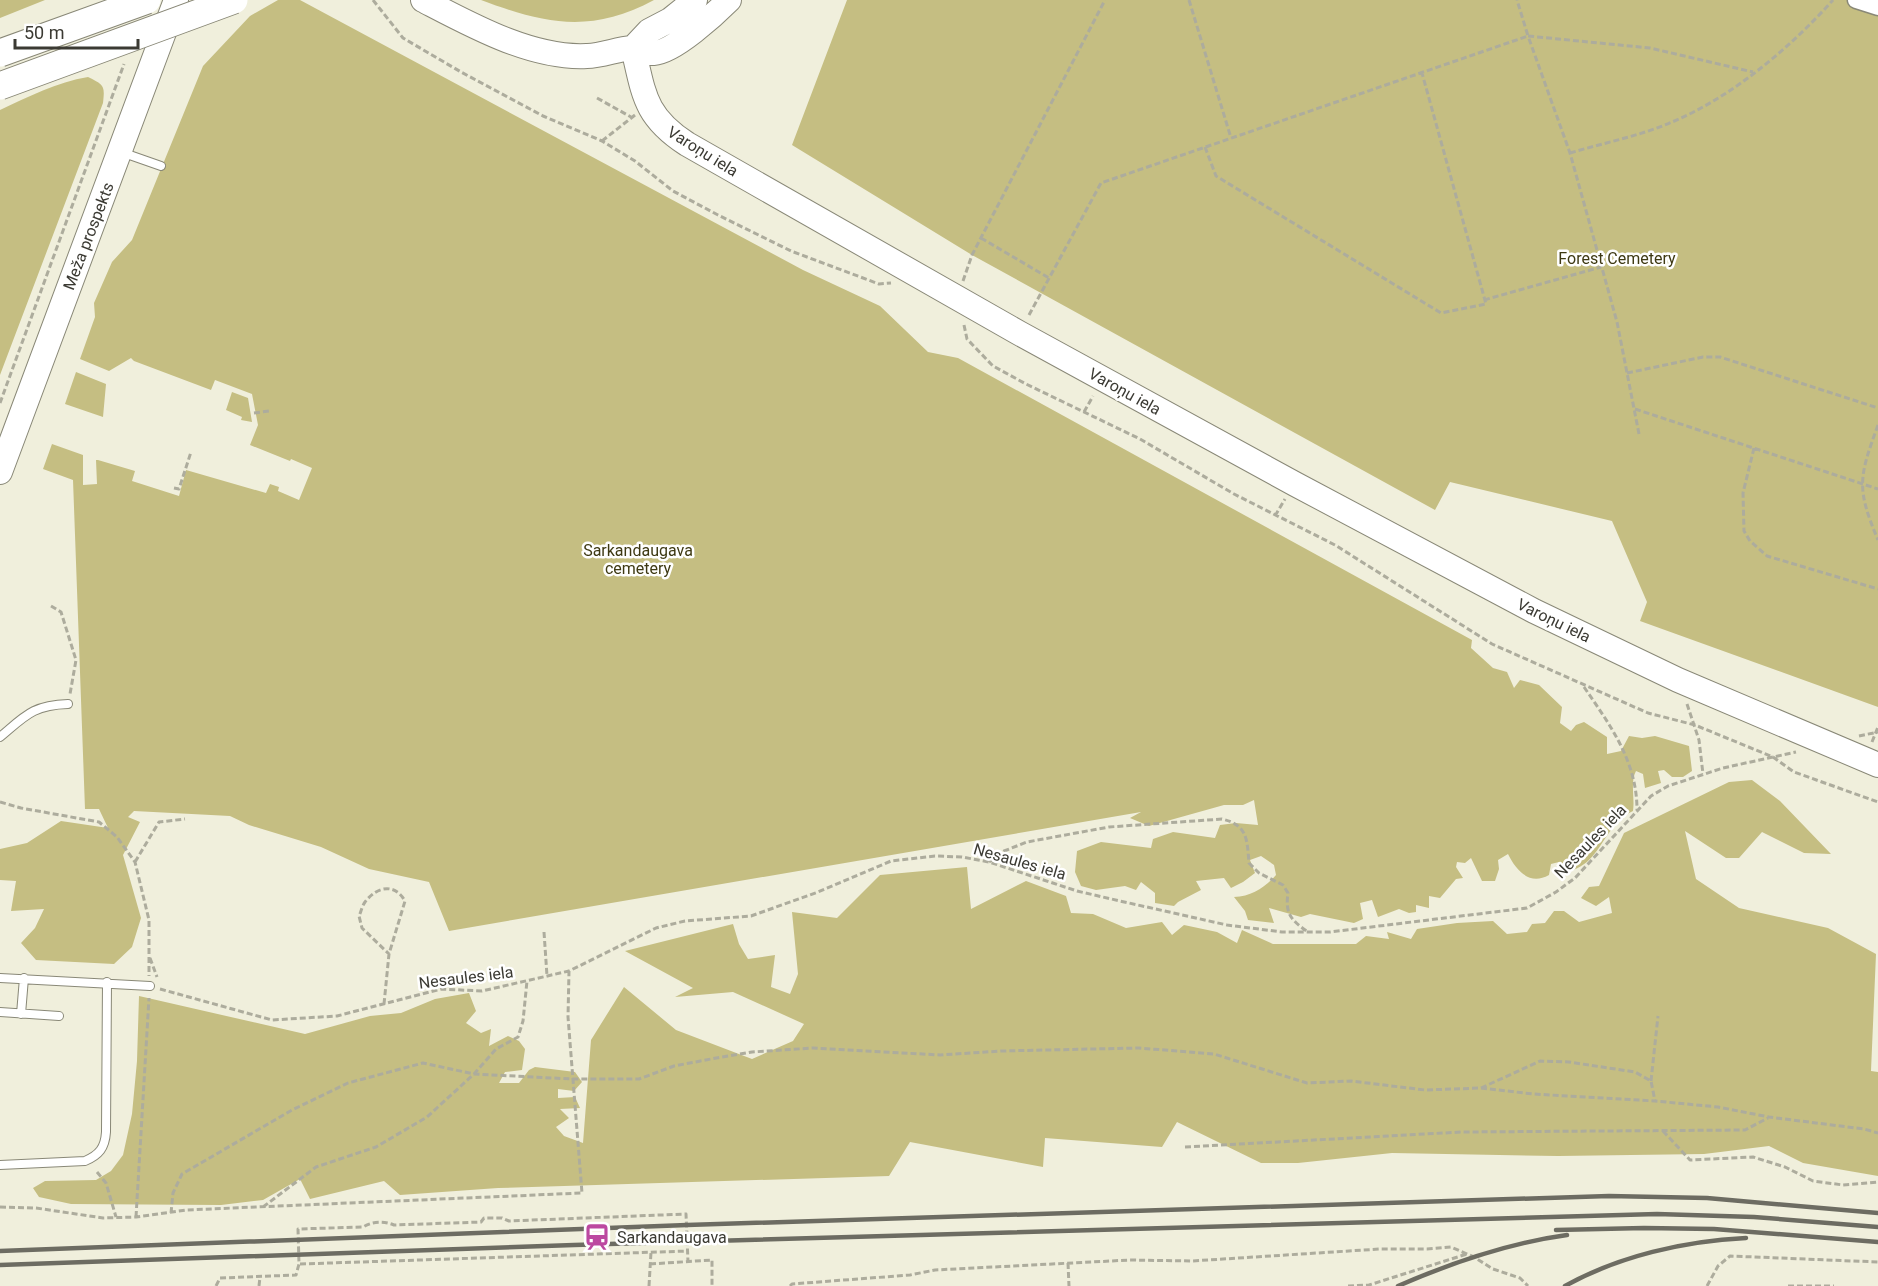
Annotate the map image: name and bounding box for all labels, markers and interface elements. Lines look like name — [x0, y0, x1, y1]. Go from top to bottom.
scale bar — [15, 12, 138, 50]
text: 50 m — [24, 22, 64, 43]
street label: Varoņu iela — [663, 122, 741, 181]
street label: Meža prospekts — [59, 180, 118, 293]
park label: Forest Cemetery — [1558, 249, 1676, 268]
street label: Varoņu iela — [1085, 364, 1164, 420]
park label: Sarkandaugava cemetery — [583, 541, 693, 578]
street label: Varoņu iela — [1513, 594, 1594, 647]
street label: Nesaules iela — [1550, 800, 1630, 882]
street label: Nesaules iela — [971, 839, 1068, 884]
street label: Nesaules iela — [418, 962, 514, 993]
station icon: Sarkandaugava — [582, 1222, 612, 1252]
place label: Sarkandaugava — [617, 1228, 727, 1247]

